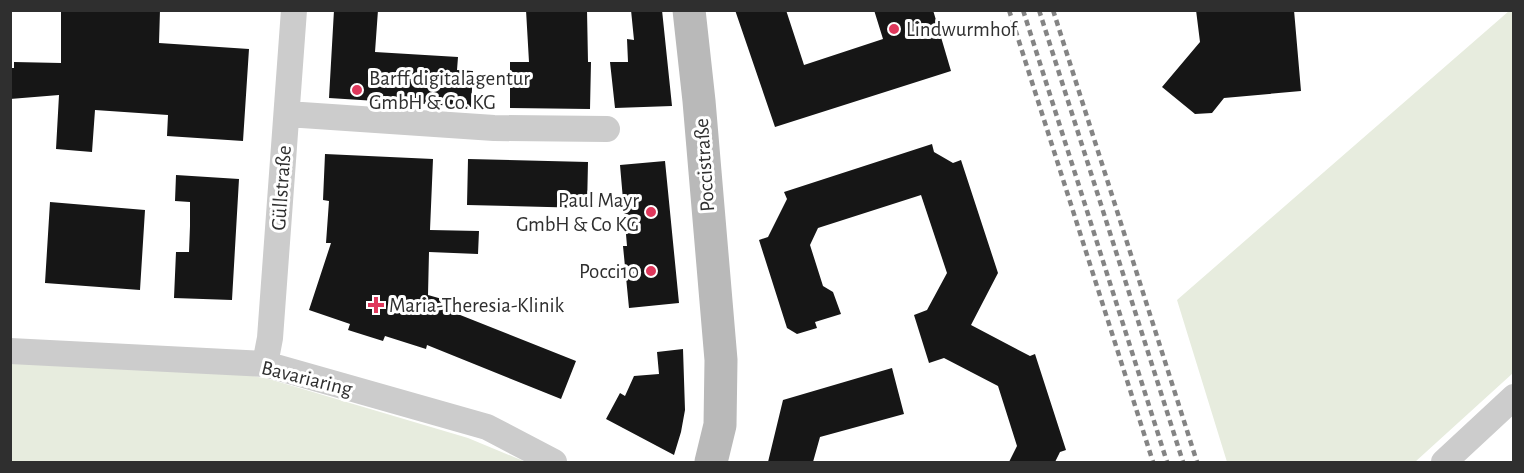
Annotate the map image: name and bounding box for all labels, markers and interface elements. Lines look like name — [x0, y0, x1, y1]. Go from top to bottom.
place label: Lindwurmhof — [906, 19, 1019, 40]
marker: Lindwurmhof — [887, 22, 901, 36]
place label: Barff digitalagentur GmbH & Co. KG — [369, 68, 530, 113]
marker: Barff digitalagentur GmbH & Co. KG — [350, 83, 364, 97]
street label: Poccistraße — [691, 118, 718, 212]
street label: Güllstraße — [268, 145, 295, 231]
place label: Paul Mayr GmbH & Co KG — [516, 190, 639, 235]
marker: Paul Mayr GmbH & Co KG — [644, 205, 658, 219]
place label: Pocci10 — [579, 261, 639, 282]
marker: Pocci10 — [644, 264, 658, 278]
place label: Maria-Theresia-Klinik — [389, 295, 565, 316]
marker: Maria-Theresia-Klinik — [367, 296, 385, 314]
street label: Bavariaring — [259, 357, 355, 400]

